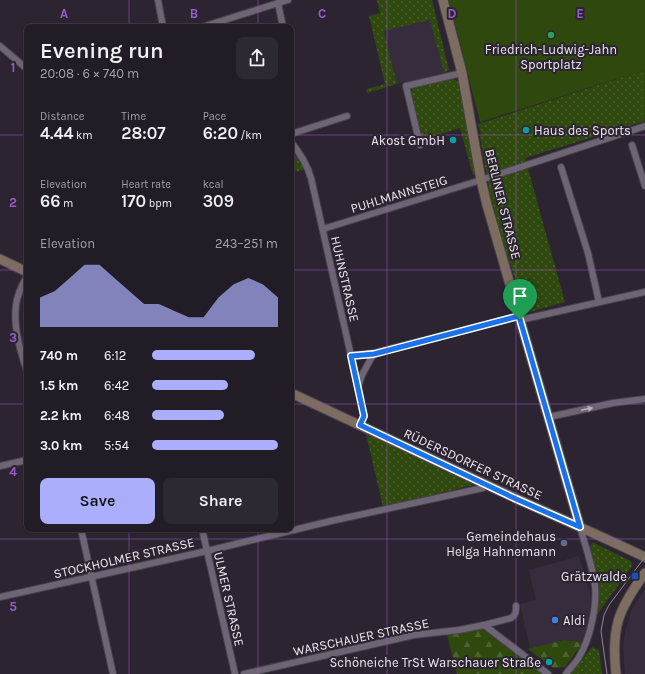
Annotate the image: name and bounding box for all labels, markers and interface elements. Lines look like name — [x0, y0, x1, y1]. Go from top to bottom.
text: A — [60, 6, 68, 21]
text: B — [190, 6, 198, 21]
text: C — [318, 6, 326, 21]
text: D — [448, 6, 457, 21]
text: E — [576, 6, 584, 21]
marker: Friedrich-Ludwig-Jahn Sportplatz — [546, 30, 556, 40]
button: share — [236, 37, 278, 79]
text: Evening run — [40, 38, 164, 64]
place label: Friedrich-Ludwig-Jahn Sportplatz — [485, 42, 617, 72]
text: 1 — [11, 60, 15, 75]
text: 20:08 · 6 × 740 m — [40, 66, 139, 81]
text: Distance — [40, 110, 84, 123]
text: Time — [121, 110, 146, 123]
text: Pace — [203, 110, 226, 123]
text: 4.44 — [40, 123, 73, 143]
text: 28:07 — [121, 123, 166, 143]
text: 6:20 — [203, 123, 238, 143]
place label: Haus des Sports — [534, 123, 631, 138]
marker: Haus des Sports — [521, 125, 531, 135]
text: km — [73, 129, 92, 142]
text: /km — [238, 129, 262, 142]
place label: Akost GmbH — [371, 133, 445, 148]
marker: Akost GmbH — [448, 135, 458, 145]
street label: BERLINER STRASSE — [482, 147, 524, 261]
street label: PUHLMANNSTEIG — [349, 172, 449, 216]
text: Elevation — [40, 178, 87, 191]
text: Heart rate — [121, 178, 171, 191]
text: kcal — [203, 178, 224, 191]
text: 66 — [40, 191, 60, 211]
text: 170 — [121, 191, 146, 211]
text: 309 — [203, 191, 234, 211]
text: 2 — [9, 195, 17, 210]
text: m — [60, 197, 73, 210]
text: bpm — [146, 197, 172, 210]
street label: HUHNSTRASSE — [328, 235, 362, 323]
text: Elevation — [40, 236, 95, 251]
text: 243–251 m — [215, 236, 278, 251]
pin — [503, 279, 537, 320]
icon: arrive — [509, 285, 531, 307]
text: 3 — [9, 330, 17, 345]
text: 740 m — [40, 348, 78, 363]
text: 6:12 — [104, 348, 126, 363]
text: 1.5 km — [40, 378, 78, 393]
text: 6:42 — [104, 378, 129, 393]
one-way arrow — [580, 405, 593, 411]
text: 2.2 km — [40, 408, 82, 423]
text: 6:48 — [104, 408, 130, 423]
street label: RÜDERSDORFER STRASSE — [401, 424, 545, 503]
text: 3.0 km — [40, 438, 82, 453]
text: 5:54 — [104, 438, 129, 453]
text: 4 — [9, 464, 17, 479]
button: Save — [40, 478, 155, 524]
button: Share — [163, 478, 278, 524]
place label: Gemeindehaus Helga Hahnemann — [446, 529, 556, 559]
street label: STOCKHOLMER STRASSE — [52, 534, 196, 582]
marker: Gemeindehaus Helga Hahnemann — [559, 538, 569, 548]
street label: ULMER STRASSE — [211, 550, 247, 648]
place label: Grätzwalde — [561, 569, 627, 584]
marker: Grätzwalde — [630, 571, 640, 581]
text: 5 — [9, 599, 17, 614]
place label: Aldi — [563, 613, 586, 628]
street label: WARSCHAUER STRASSE — [292, 615, 430, 659]
marker: Aldi — [550, 615, 560, 625]
place label: Schöneiche TrSt Warschauer Straße — [329, 655, 541, 670]
marker: Schöneiche TrSt Warschauer Straße — [544, 657, 554, 667]

